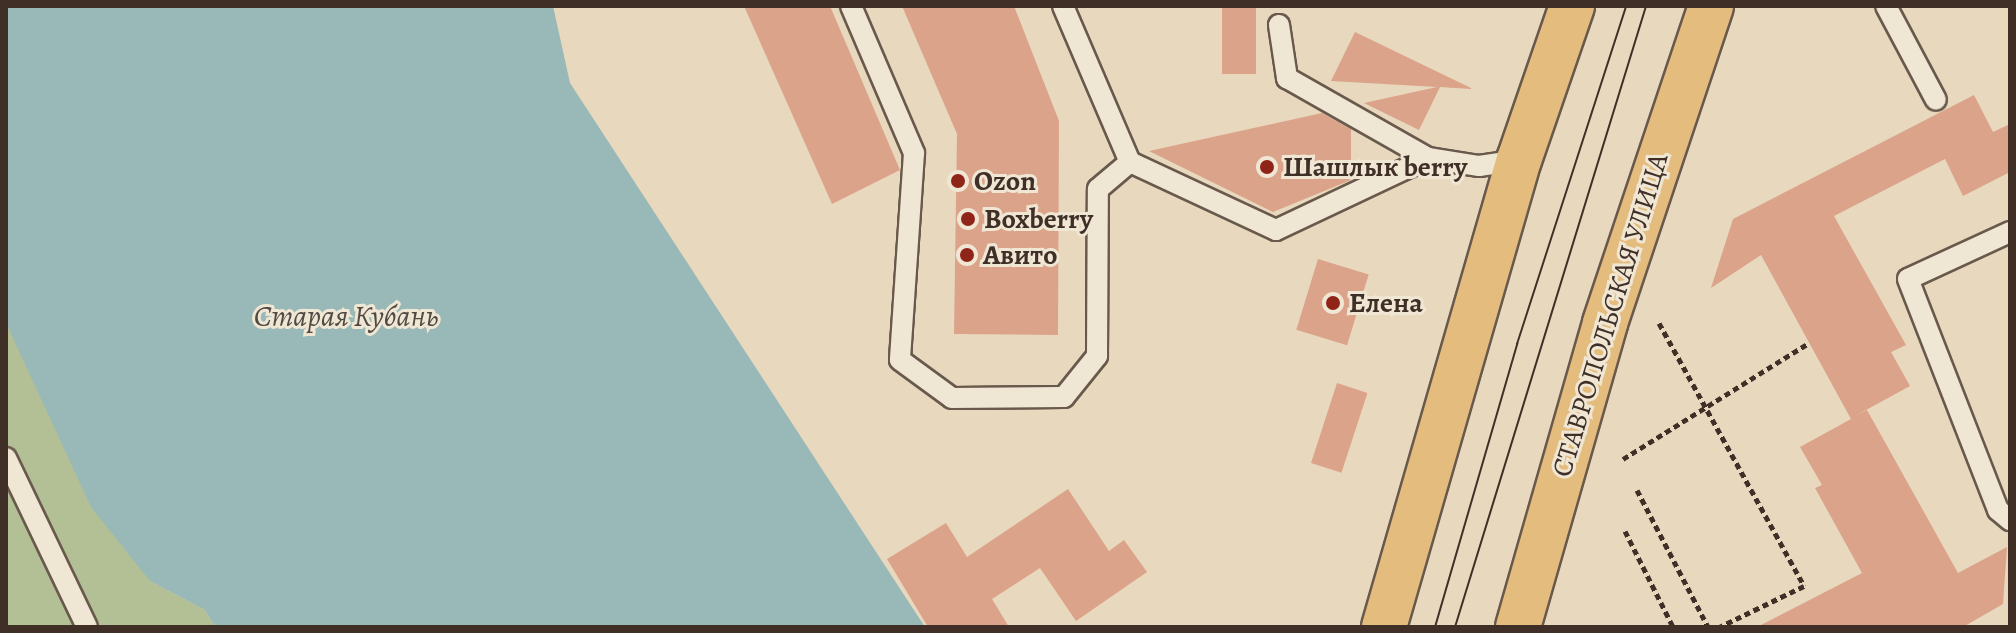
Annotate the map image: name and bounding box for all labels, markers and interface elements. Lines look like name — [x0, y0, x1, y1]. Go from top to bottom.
street label: СТАВРОПОЛЬСКАЯ УЛИЦА — [1545, 149, 1675, 481]
place label: Шашлык berry — [1283, 150, 1467, 184]
marker: Шашлык berry — [1258, 158, 1276, 176]
place label: Ozon — [974, 164, 1036, 198]
marker: Ozon — [949, 172, 967, 190]
place label: Boxberry — [984, 202, 1093, 236]
marker: Boxberry — [959, 210, 977, 228]
place label: Авито — [983, 238, 1057, 272]
marker: Авито — [958, 246, 976, 264]
place label: Елена — [1349, 286, 1423, 320]
marker: Елена — [1324, 294, 1342, 312]
water label: Старая Кубань — [254, 298, 438, 334]

